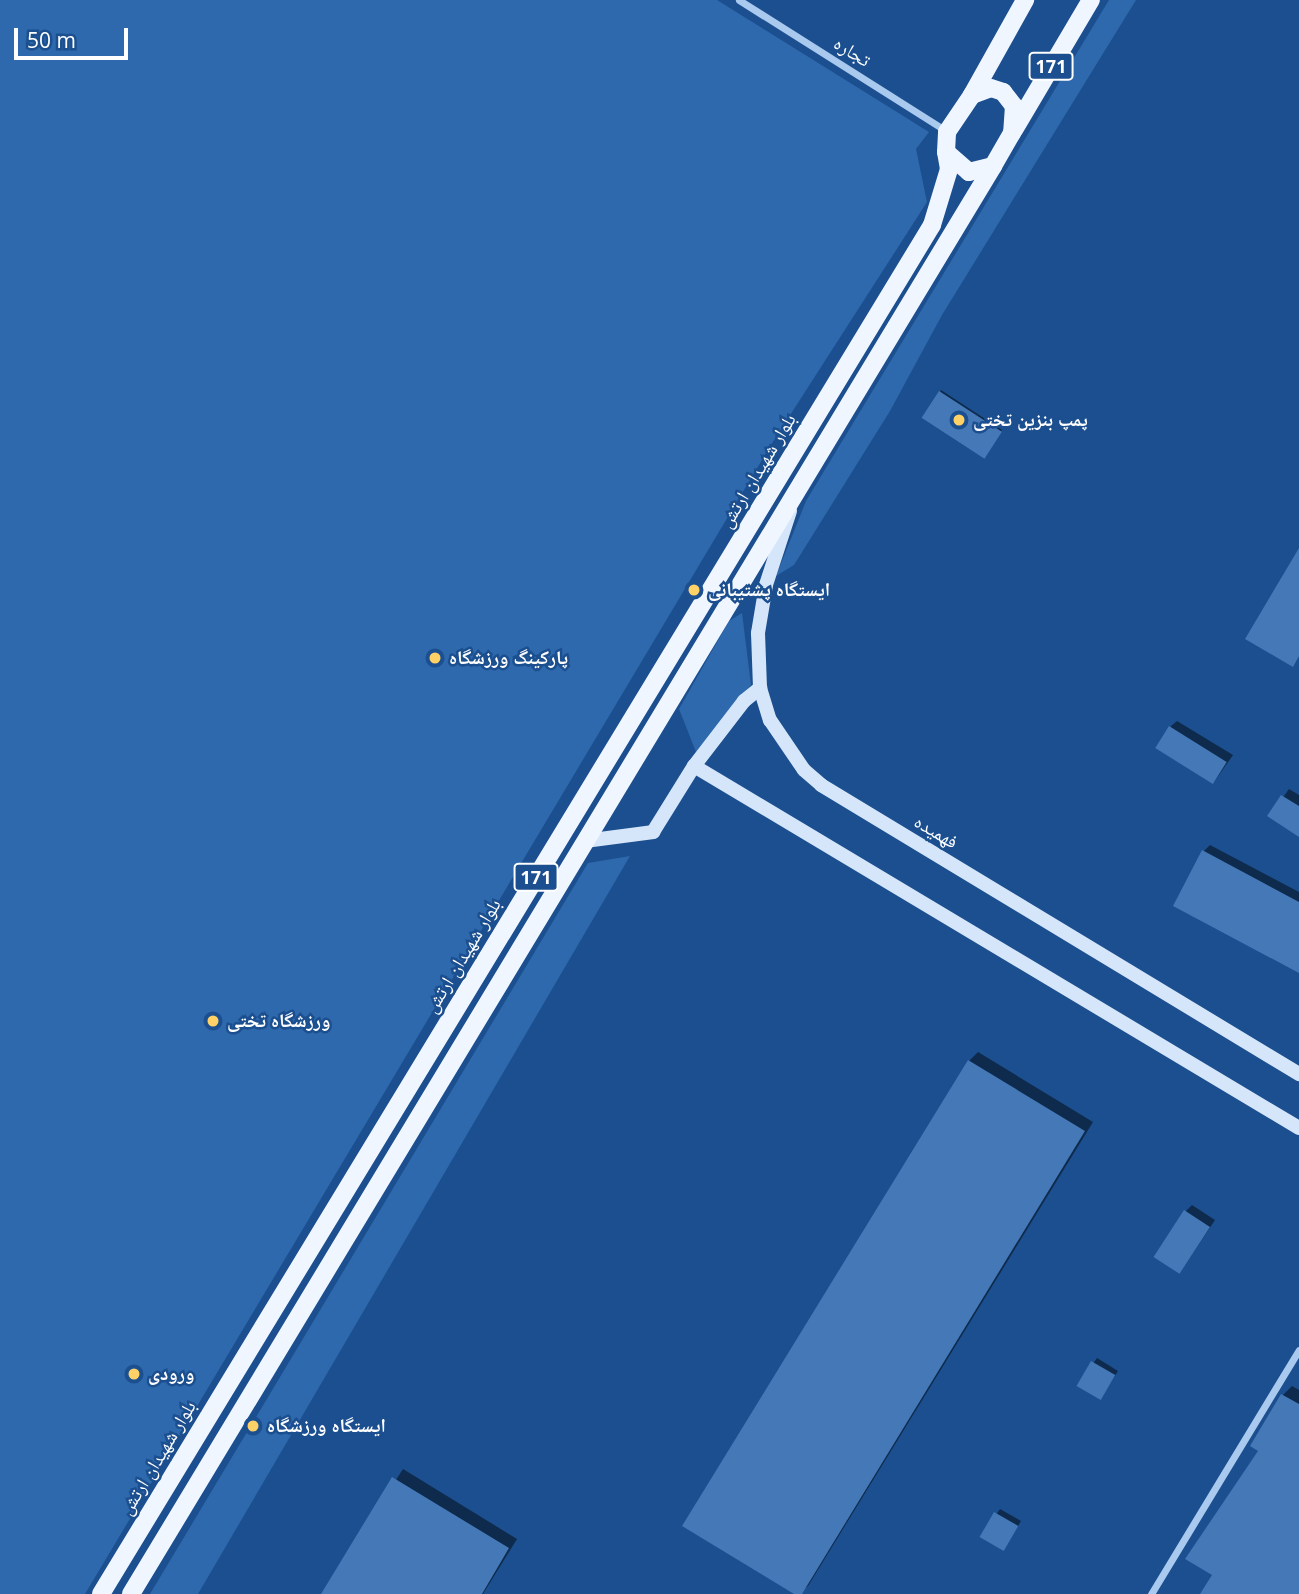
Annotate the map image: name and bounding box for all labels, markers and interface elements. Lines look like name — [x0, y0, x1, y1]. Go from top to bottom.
scale bar — [18, 14, 131, 58]
text: 50 m — [27, 26, 76, 54]
street label: تجاره — [829, 32, 875, 72]
road number: 171 — [1028, 52, 1074, 80]
place label: پمپ بنزین تختی — [973, 409, 1088, 431]
street label: بلوار شهیدان ارتش — [715, 410, 801, 532]
marker: پمپ بنزین تختی — [951, 412, 967, 428]
place label: ایستگاه پشتیبانی — [708, 579, 830, 601]
marker: ایستگاه پشتیبانی — [686, 582, 702, 598]
place label: پارکینگ ورزشگاه — [449, 647, 568, 669]
marker: پارکینگ ورزشگاه — [427, 650, 443, 666]
street label: فهمیده — [910, 810, 962, 854]
road number: 171 — [513, 862, 559, 892]
street label: بلوار شهیدان ارتش — [420, 895, 506, 1017]
place label: ورزشگاه تختی — [227, 1010, 330, 1032]
marker: ورزشگاه تختی — [205, 1013, 221, 1029]
place label: ورودی — [148, 1363, 194, 1385]
marker: ورودی — [126, 1366, 142, 1382]
street label: بلوار شهیدان ارتش — [115, 1397, 201, 1519]
place label: ایستگاه ورزشگاه — [267, 1415, 386, 1437]
marker: ایستگاه ورزشگاه — [245, 1418, 261, 1434]

